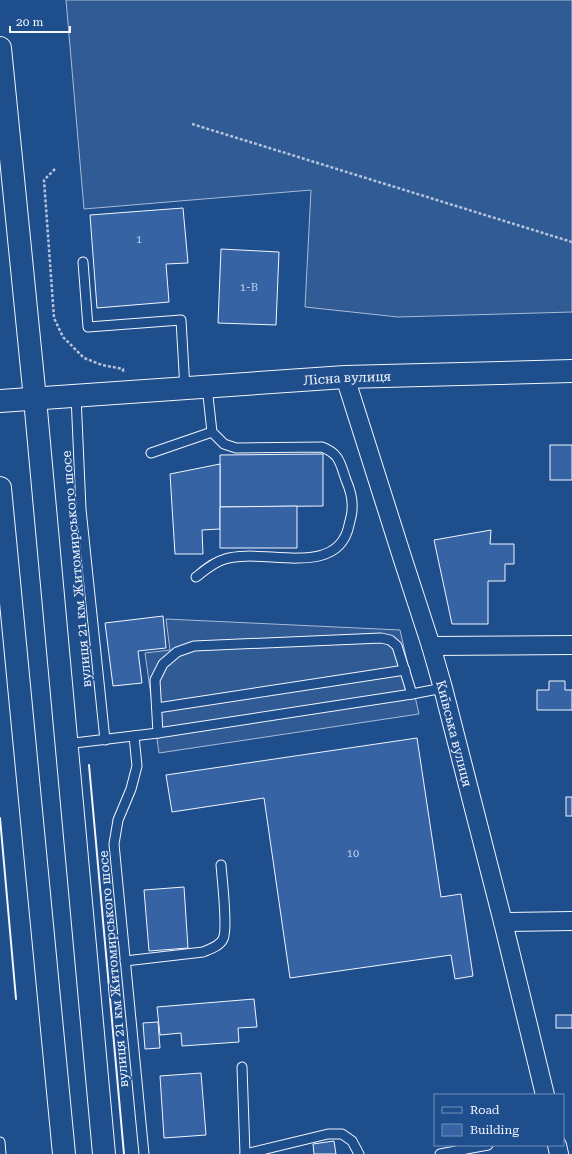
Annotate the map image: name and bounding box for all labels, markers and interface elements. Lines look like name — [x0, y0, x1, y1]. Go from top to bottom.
scale bar — [10, 8, 70, 34]
text: 20 m — [16, 15, 43, 29]
house number: 1 — [136, 233, 142, 246]
house number: 1-В — [240, 281, 258, 294]
street label: Лісна вулиця — [303, 369, 391, 388]
street label: вулиця 21 км Житомирського шосе — [59, 450, 94, 688]
street label: Київська вулиця — [433, 679, 475, 788]
house number: 10 — [347, 847, 359, 860]
street label: вулиця 21 км Житомирського шосе — [96, 850, 131, 1088]
legend — [434, 1094, 564, 1146]
text: Road — [470, 1103, 500, 1117]
text: Building — [470, 1123, 519, 1137]

